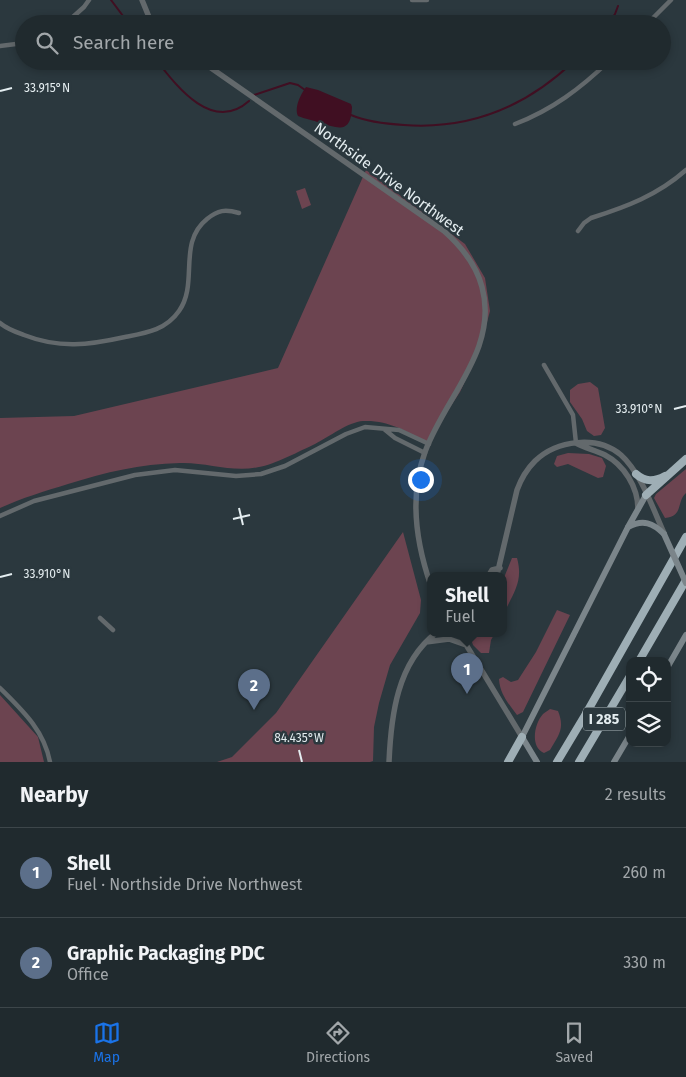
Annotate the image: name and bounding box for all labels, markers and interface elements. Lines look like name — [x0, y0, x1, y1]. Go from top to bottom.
search box — [15, 15, 671, 70]
icon: search — [33, 29, 61, 57]
text: Search here — [73, 31, 174, 54]
text: 33.915°N — [24, 81, 70, 95]
street label: Northside Drive Northwest — [311, 119, 468, 240]
text: 33.910°N — [616, 402, 662, 416]
your location — [408, 467, 434, 493]
text: 33.910°N — [24, 567, 70, 581]
popup — [427, 572, 507, 637]
text: Shell — [445, 584, 489, 607]
text: Fuel — [445, 607, 475, 626]
pin: 1 — [451, 653, 483, 694]
map controls — [626, 657, 671, 747]
button: locate — [626, 657, 671, 702]
pin: 2 — [238, 669, 270, 710]
button: layers — [626, 702, 671, 747]
road number: I 285 — [583, 708, 625, 731]
text: 84.435°W — [274, 731, 324, 745]
text: Nearby — [20, 782, 88, 808]
text: 2 results — [605, 785, 666, 804]
text: Shell — [67, 852, 111, 875]
text: 1 — [32, 863, 40, 882]
text: 260 m — [623, 863, 666, 882]
text: Fuel · Northside Drive Northwest — [67, 875, 302, 894]
text: Graphic Packaging PDC — [67, 942, 265, 965]
text: 2 — [32, 953, 40, 972]
text: 330 m — [623, 953, 666, 972]
text: Office — [67, 965, 109, 984]
tab: Map — [93, 1019, 121, 1066]
tab: Directions — [306, 1019, 370, 1066]
tab: Saved — [555, 1019, 593, 1066]

